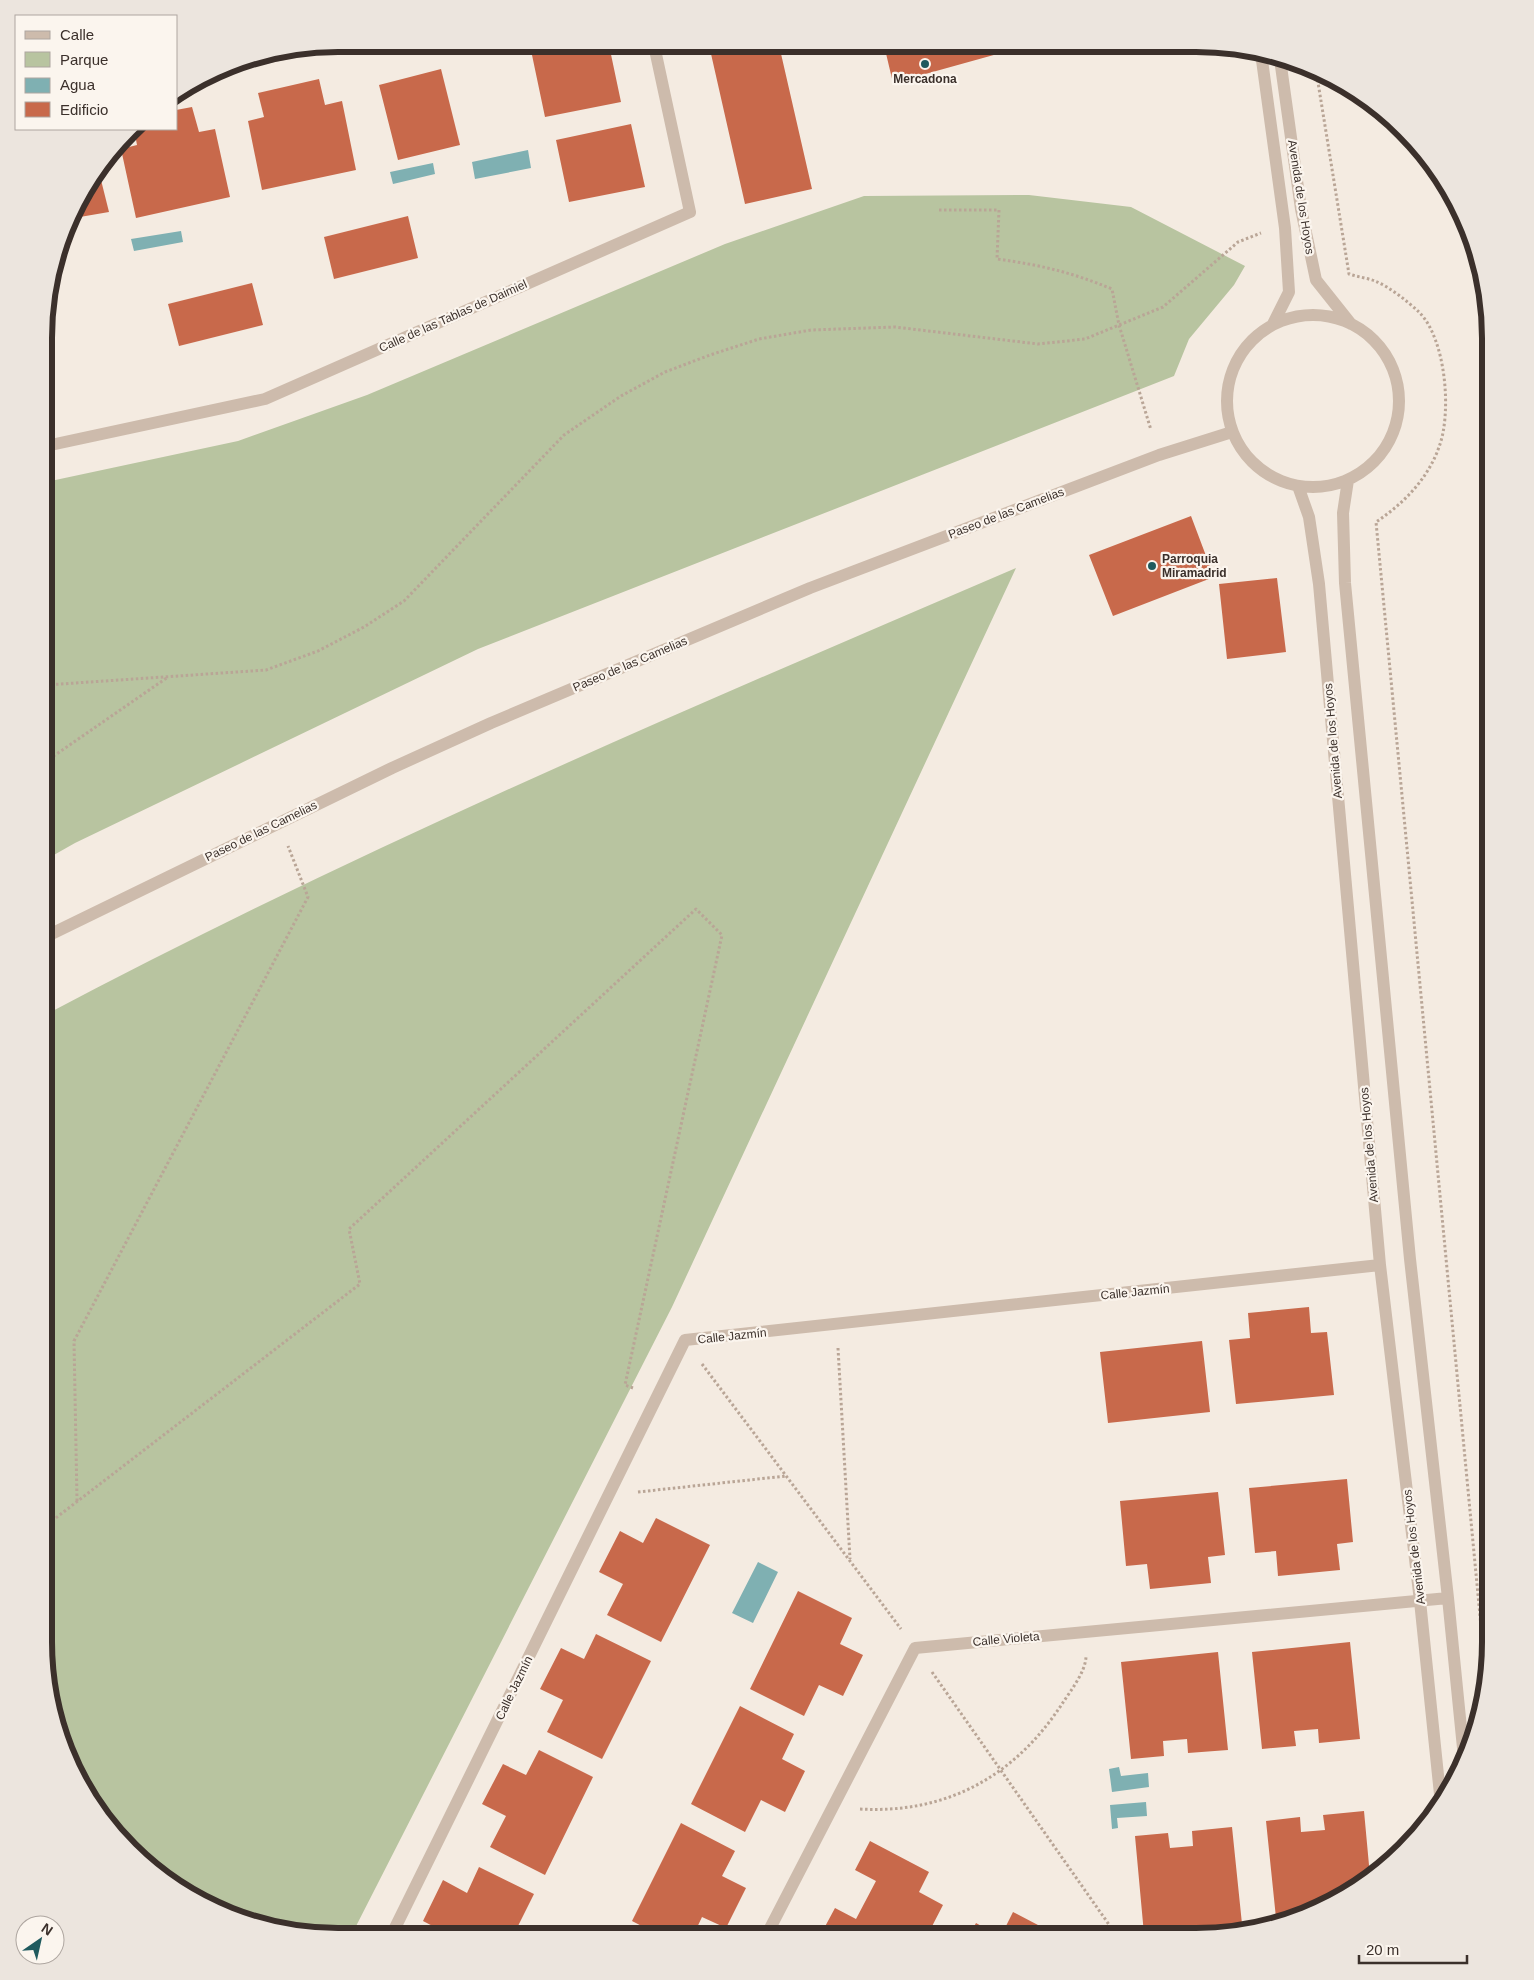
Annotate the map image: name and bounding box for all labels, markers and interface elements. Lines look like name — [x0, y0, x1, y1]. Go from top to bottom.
legend — [15, 15, 178, 130]
text: Calle — [60, 26, 94, 43]
text: Parque — [60, 51, 108, 68]
marker: Mercadona — [919, 58, 931, 70]
place label: Mercadona — [893, 72, 957, 86]
text: Agua — [60, 76, 96, 93]
text: Edificio — [60, 101, 108, 118]
street label: Avenida de los Hoyos — [1285, 139, 1317, 255]
street label: Calle de las Tablas de Daimiel — [377, 277, 529, 355]
street label: Paseo de las Camelias — [946, 484, 1066, 542]
place label: Parroquia Miramadrid — [1162, 552, 1227, 580]
marker: Parroquia Miramadrid — [1146, 560, 1158, 572]
street label: Paseo de las Camelias — [571, 634, 689, 694]
street label: Avenida de los Hoyos — [1321, 683, 1345, 799]
street label: Paseo de las Camelias — [203, 798, 319, 864]
street label: Avenida de los Hoyos — [1357, 1087, 1381, 1203]
street label: Calle Jazmín — [1100, 1281, 1170, 1303]
street label: Calle Jazmín — [697, 1325, 767, 1347]
street label: Avenida de los Hoyos — [1400, 1489, 1428, 1605]
street label: Calle Violeta — [972, 1629, 1040, 1649]
street label: Calle Jazmín — [493, 1654, 535, 1722]
north arrow — [15, 1915, 65, 1965]
text: N — [39, 1920, 56, 1939]
scale bar — [1359, 1932, 1466, 1964]
text: 20 m — [1366, 1941, 1399, 1958]

